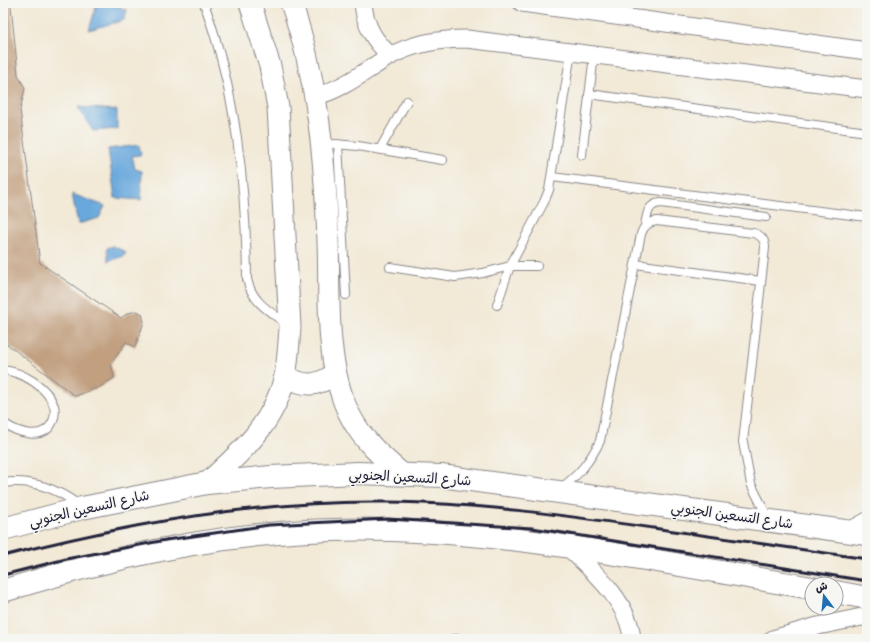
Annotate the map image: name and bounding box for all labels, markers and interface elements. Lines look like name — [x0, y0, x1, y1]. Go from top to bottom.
street label: شارع التسعين الجنوبي — [348, 465, 472, 493]
street label: شارع التسعين الجنوبي — [27, 485, 152, 534]
street label: شارع التسعين الجنوبي — [669, 498, 794, 536]
north arrow — [804, 576, 844, 616]
text: ش — [813, 578, 829, 595]

